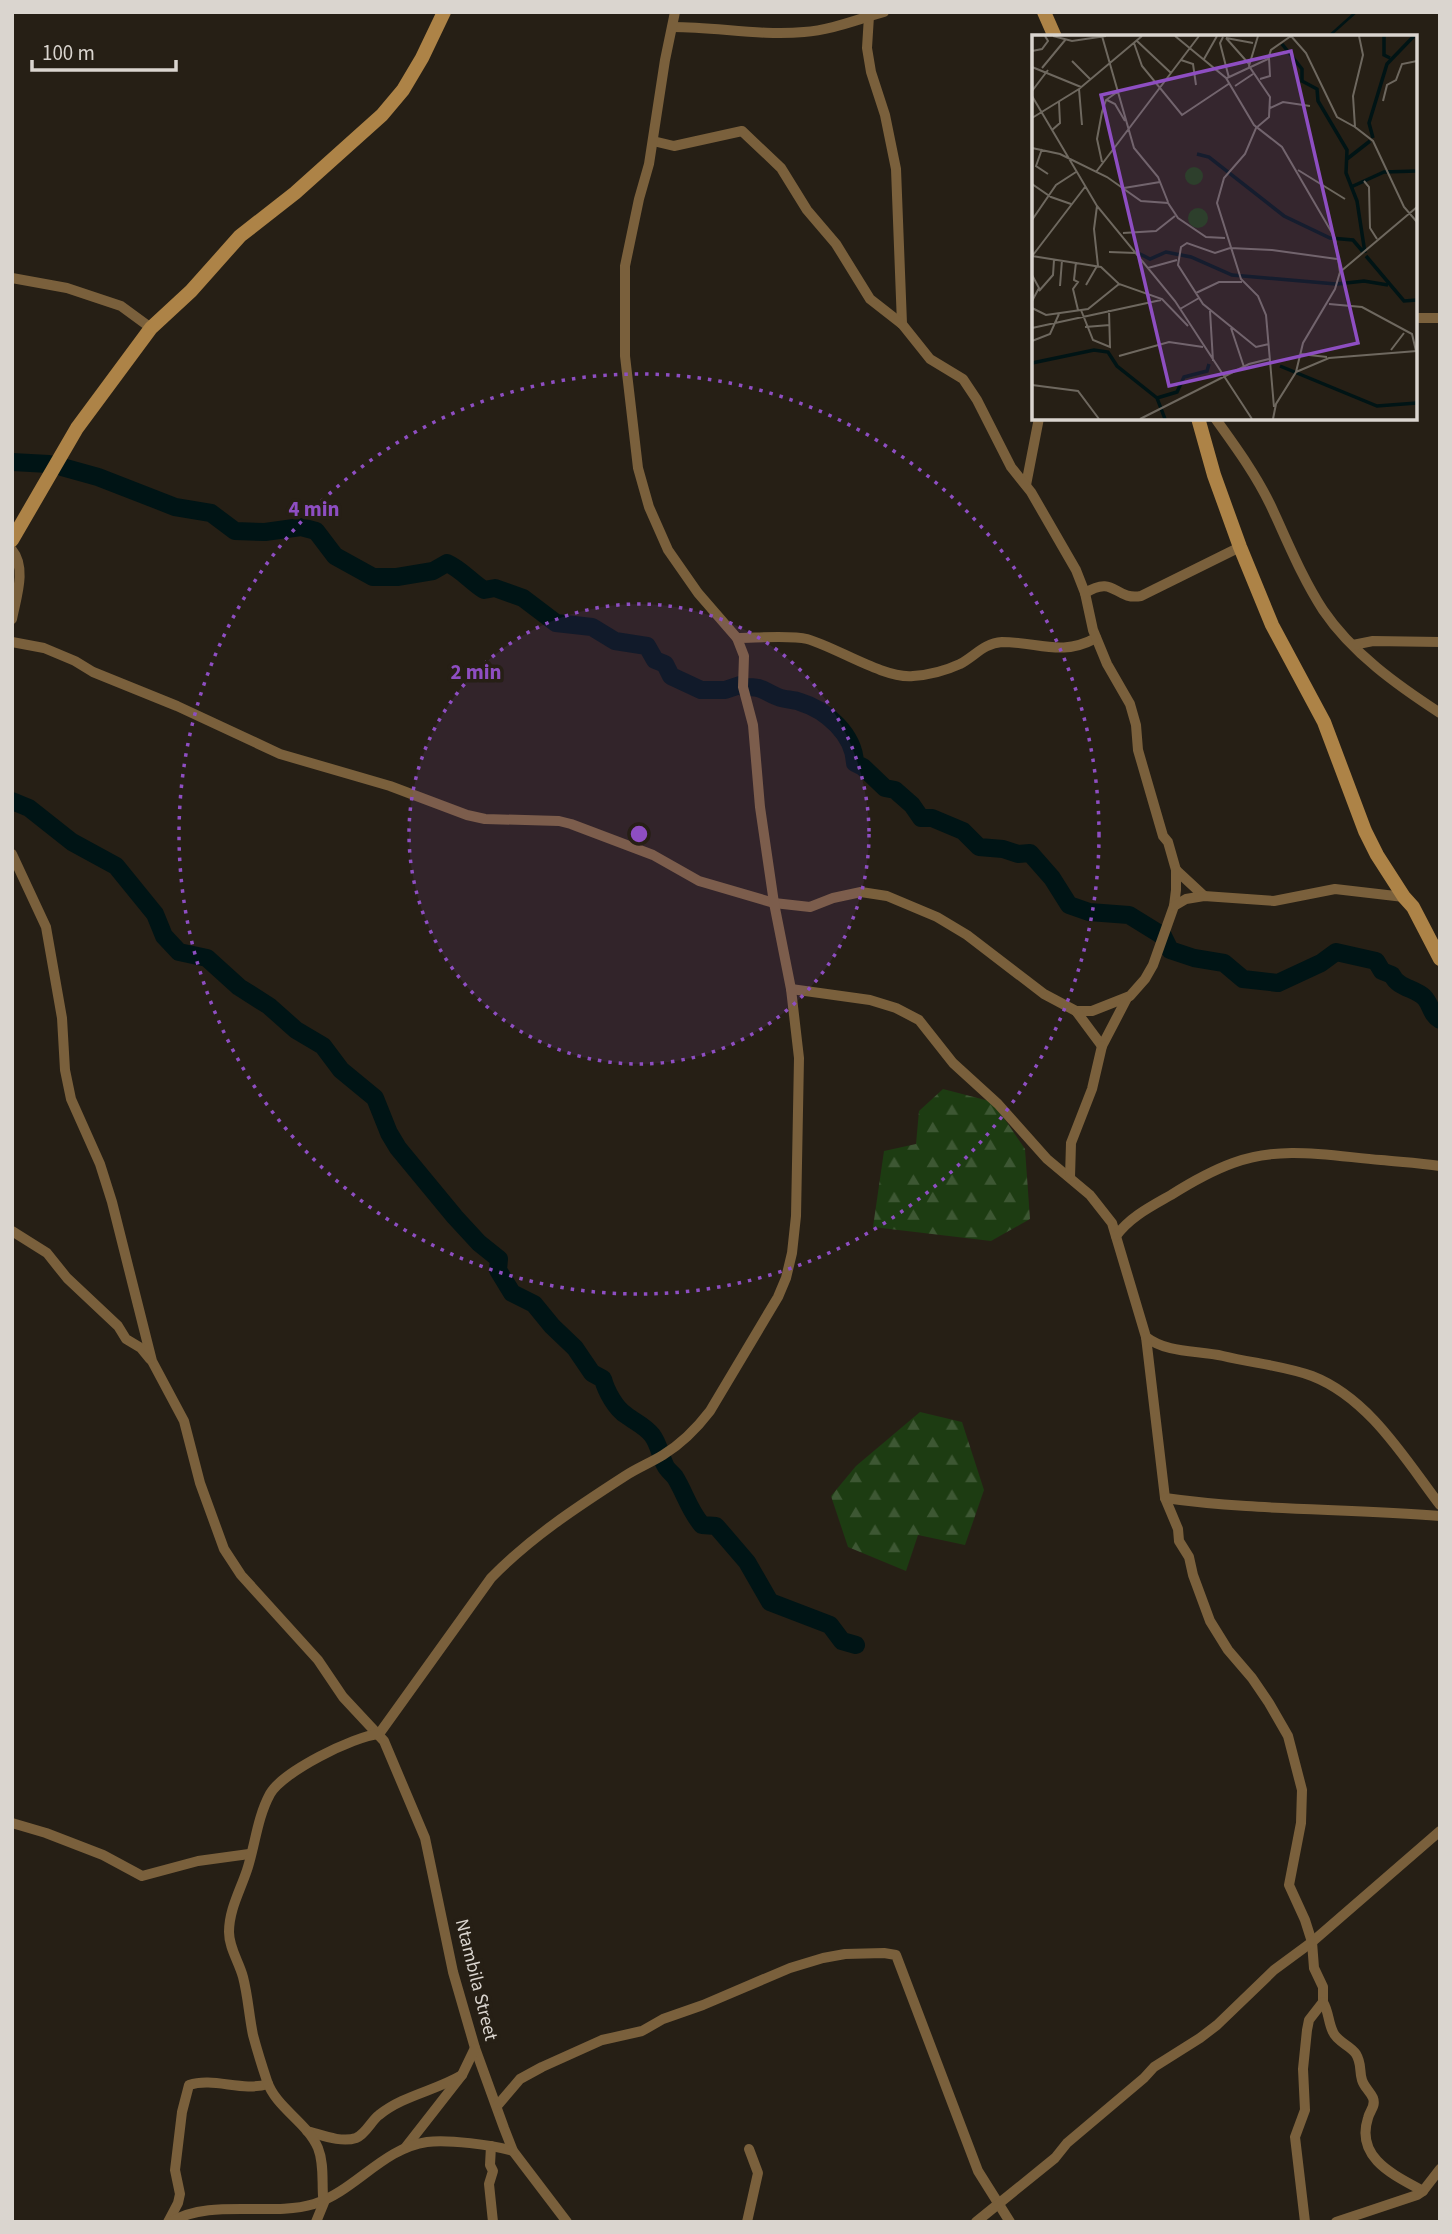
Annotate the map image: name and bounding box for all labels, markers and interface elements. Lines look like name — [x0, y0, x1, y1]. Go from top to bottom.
scale bar — [32, 28, 175, 72]
inset map — [1032, 35, 1417, 420]
text: 100 m — [42, 38, 95, 68]
text: 4 min — [288, 494, 340, 524]
text: 2 min — [450, 657, 502, 687]
centre of rings — [627, 822, 651, 846]
street label: Ntambila Street — [448, 1916, 504, 2044]

